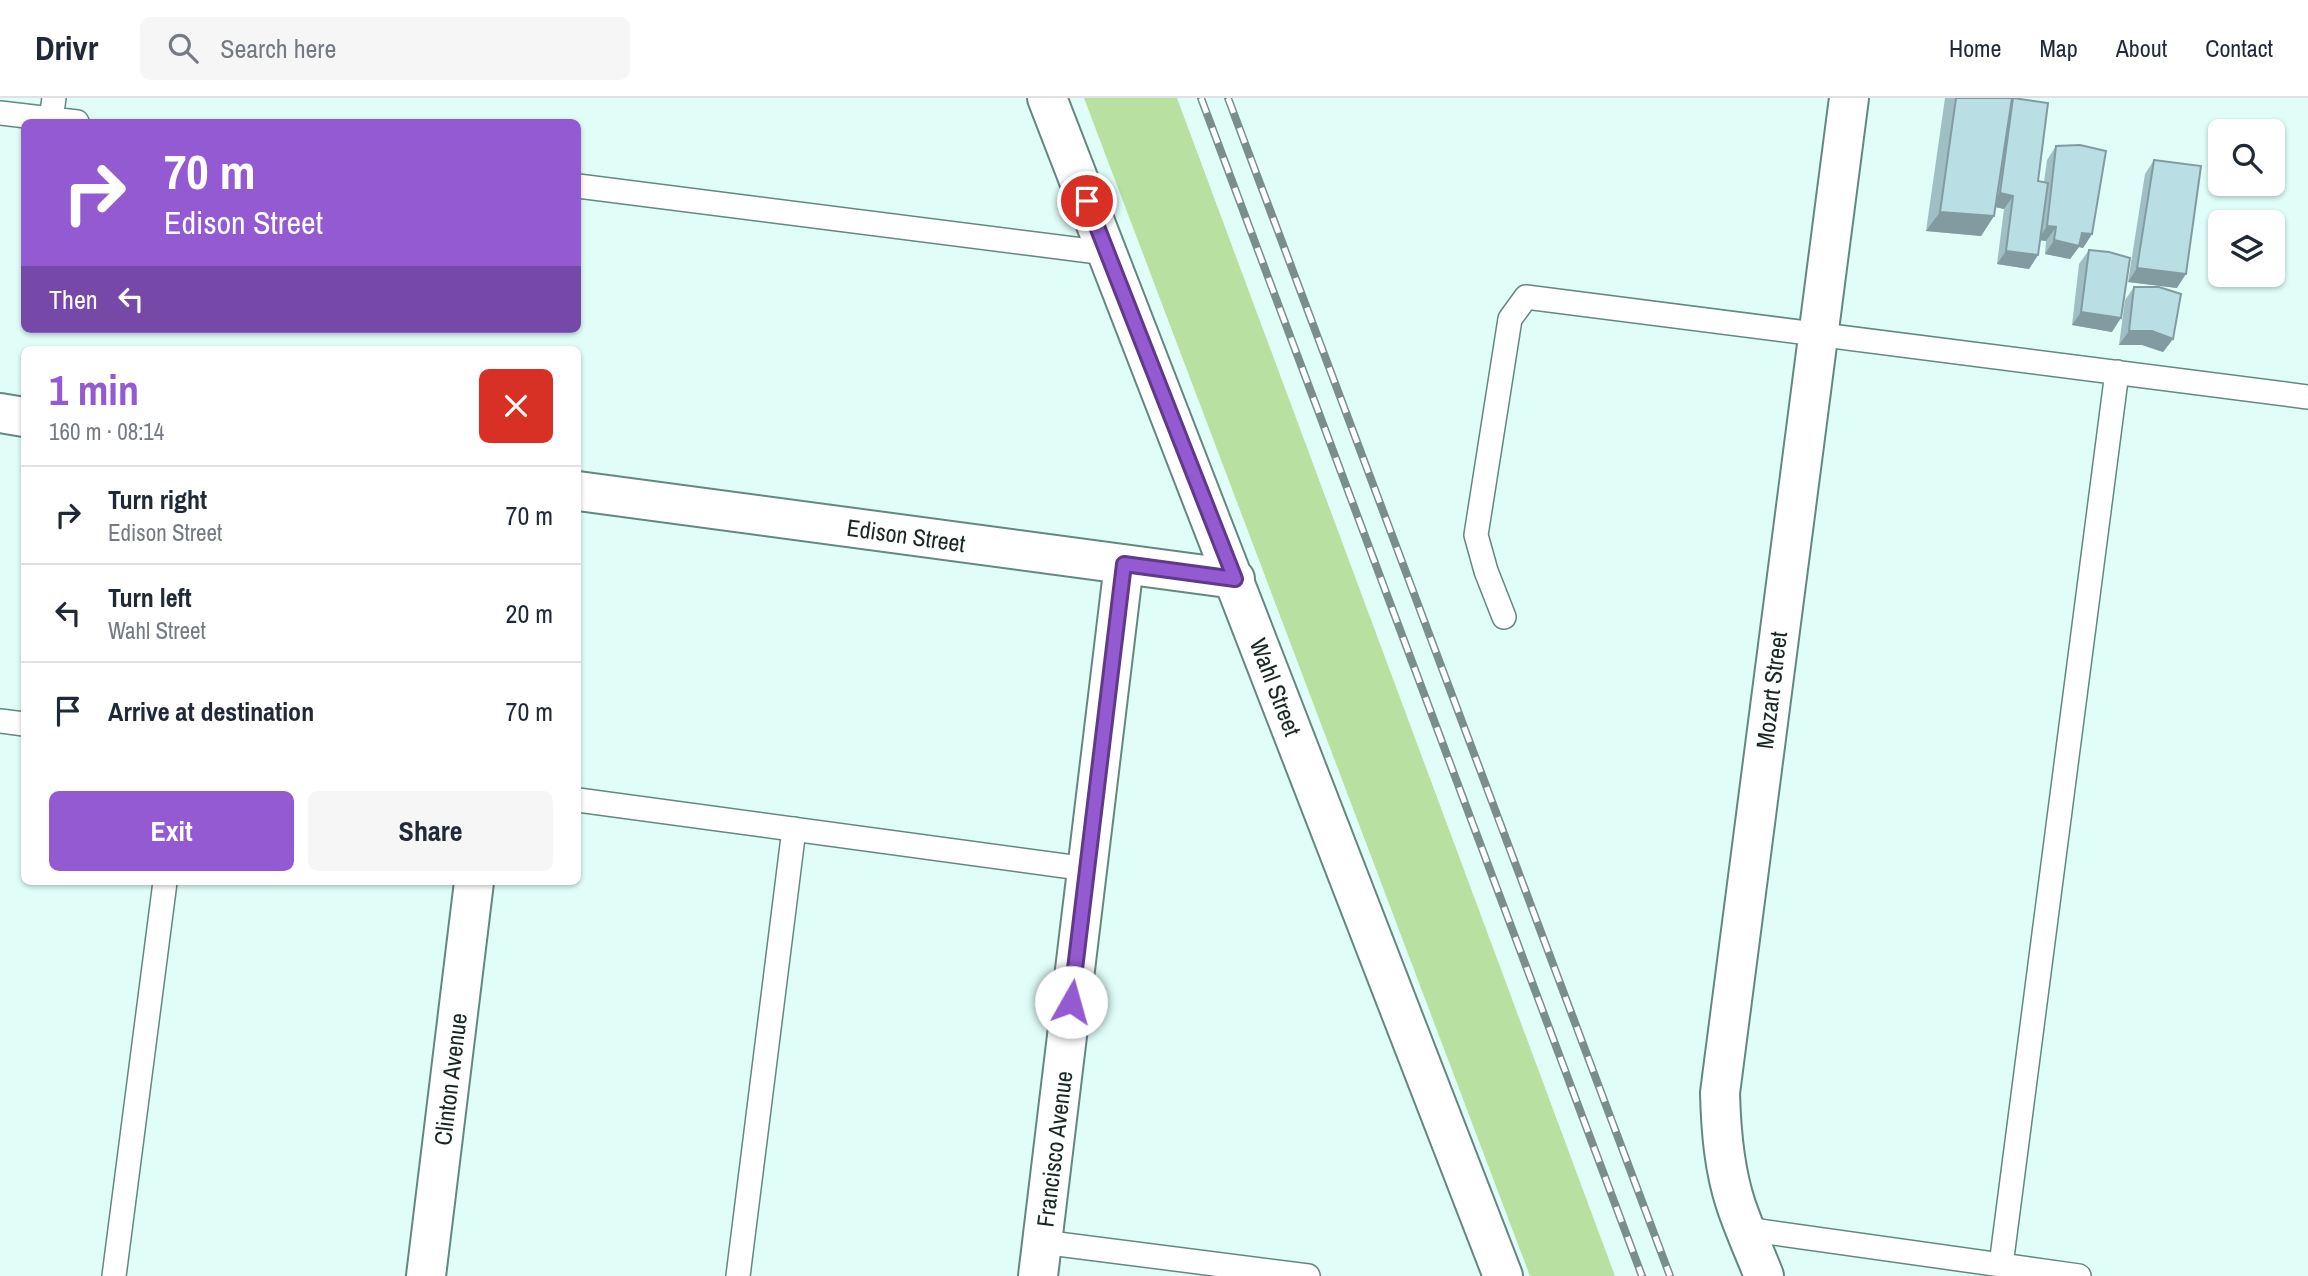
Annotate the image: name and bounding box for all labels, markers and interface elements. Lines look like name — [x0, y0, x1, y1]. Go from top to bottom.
search box — [140, 17, 630, 80]
text: Drivr — [35, 26, 98, 70]
icon: search — [164, 29, 202, 67]
text: Search here — [220, 31, 336, 66]
text: Home — [1949, 32, 2001, 64]
text: Map — [2039, 32, 2078, 64]
text: About — [2116, 32, 2167, 64]
text: Contact — [2205, 32, 2273, 64]
map controls — [2208, 119, 2285, 287]
button: search — [2208, 119, 2285, 196]
text: 70 m — [164, 138, 256, 204]
icon: right — [49, 147, 140, 238]
pin — [1057, 171, 1117, 231]
icon: arrive — [1068, 182, 1106, 220]
text: Edison Street — [164, 201, 323, 244]
button: layers — [2208, 210, 2285, 287]
icon: left — [112, 280, 150, 318]
text: Then — [49, 282, 98, 317]
text: 1 min — [49, 362, 139, 418]
button: close — [479, 369, 553, 443]
text: 160 m · 08:14 — [49, 416, 164, 447]
text: Turn right — [108, 482, 207, 517]
icon: right — [49, 496, 87, 534]
text: 70 m — [506, 498, 553, 533]
street label: Edison Street — [845, 511, 968, 559]
text: Edison Street — [108, 517, 222, 548]
text: Turn left — [108, 580, 192, 615]
icon: left — [49, 594, 87, 632]
text: 20 m — [506, 596, 553, 631]
text: Wahl Street — [108, 615, 206, 646]
street label: Mozart Street — [1748, 629, 1794, 751]
street label: Wahl Street — [1243, 634, 1309, 741]
icon: arrive — [49, 692, 87, 730]
text: Arrive at destination — [108, 694, 314, 729]
text: 70 m — [506, 694, 553, 729]
button: Exit — [49, 791, 294, 871]
button: Share — [308, 791, 553, 871]
position arrow — [1034, 965, 1108, 1039]
street label: Clinton Avenue — [426, 1011, 474, 1147]
street label: Francisco Avenue — [1029, 1069, 1079, 1229]

